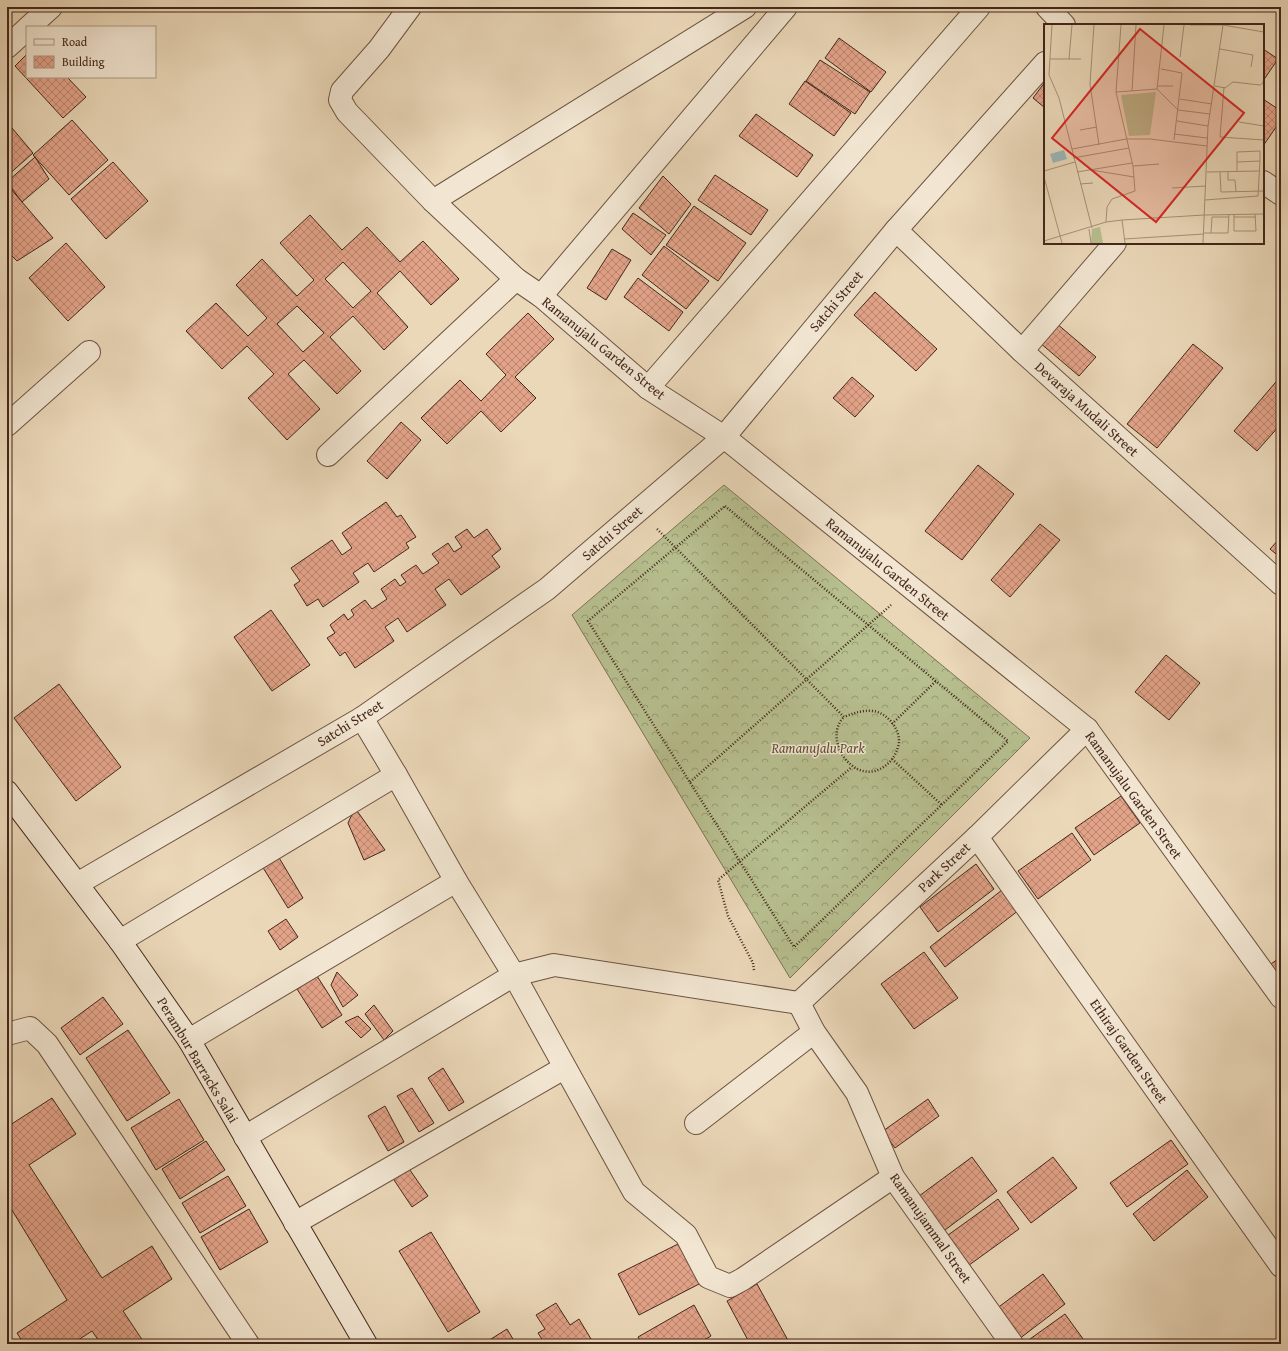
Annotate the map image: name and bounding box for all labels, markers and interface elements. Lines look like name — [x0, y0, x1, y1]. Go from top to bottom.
inset map — [1044, 24, 1264, 244]
legend — [26, 26, 156, 78]
text: Road — [62, 33, 88, 50]
text: Building — [62, 53, 105, 70]
street label: Satchi Street — [804, 266, 868, 336]
street label: Ramanujalu Garden Street — [538, 292, 670, 404]
street label: Devaraja Mudali Street — [1031, 357, 1143, 461]
street label: Satchi Street — [577, 501, 647, 565]
street label: Ramanujalu Garden Street — [822, 513, 954, 625]
street label: Satchi Street — [313, 695, 387, 751]
street label: Ramanujalu Garden Street — [1081, 727, 1187, 863]
park label: Ramanujalu Park — [770, 738, 865, 758]
street label: Park Street — [913, 837, 975, 897]
street label: Perambur Barracks Salai — [152, 993, 244, 1127]
street label: Ethiraj Garden Street — [1085, 995, 1173, 1107]
street label: Ramanujammal Street — [885, 1169, 977, 1287]

